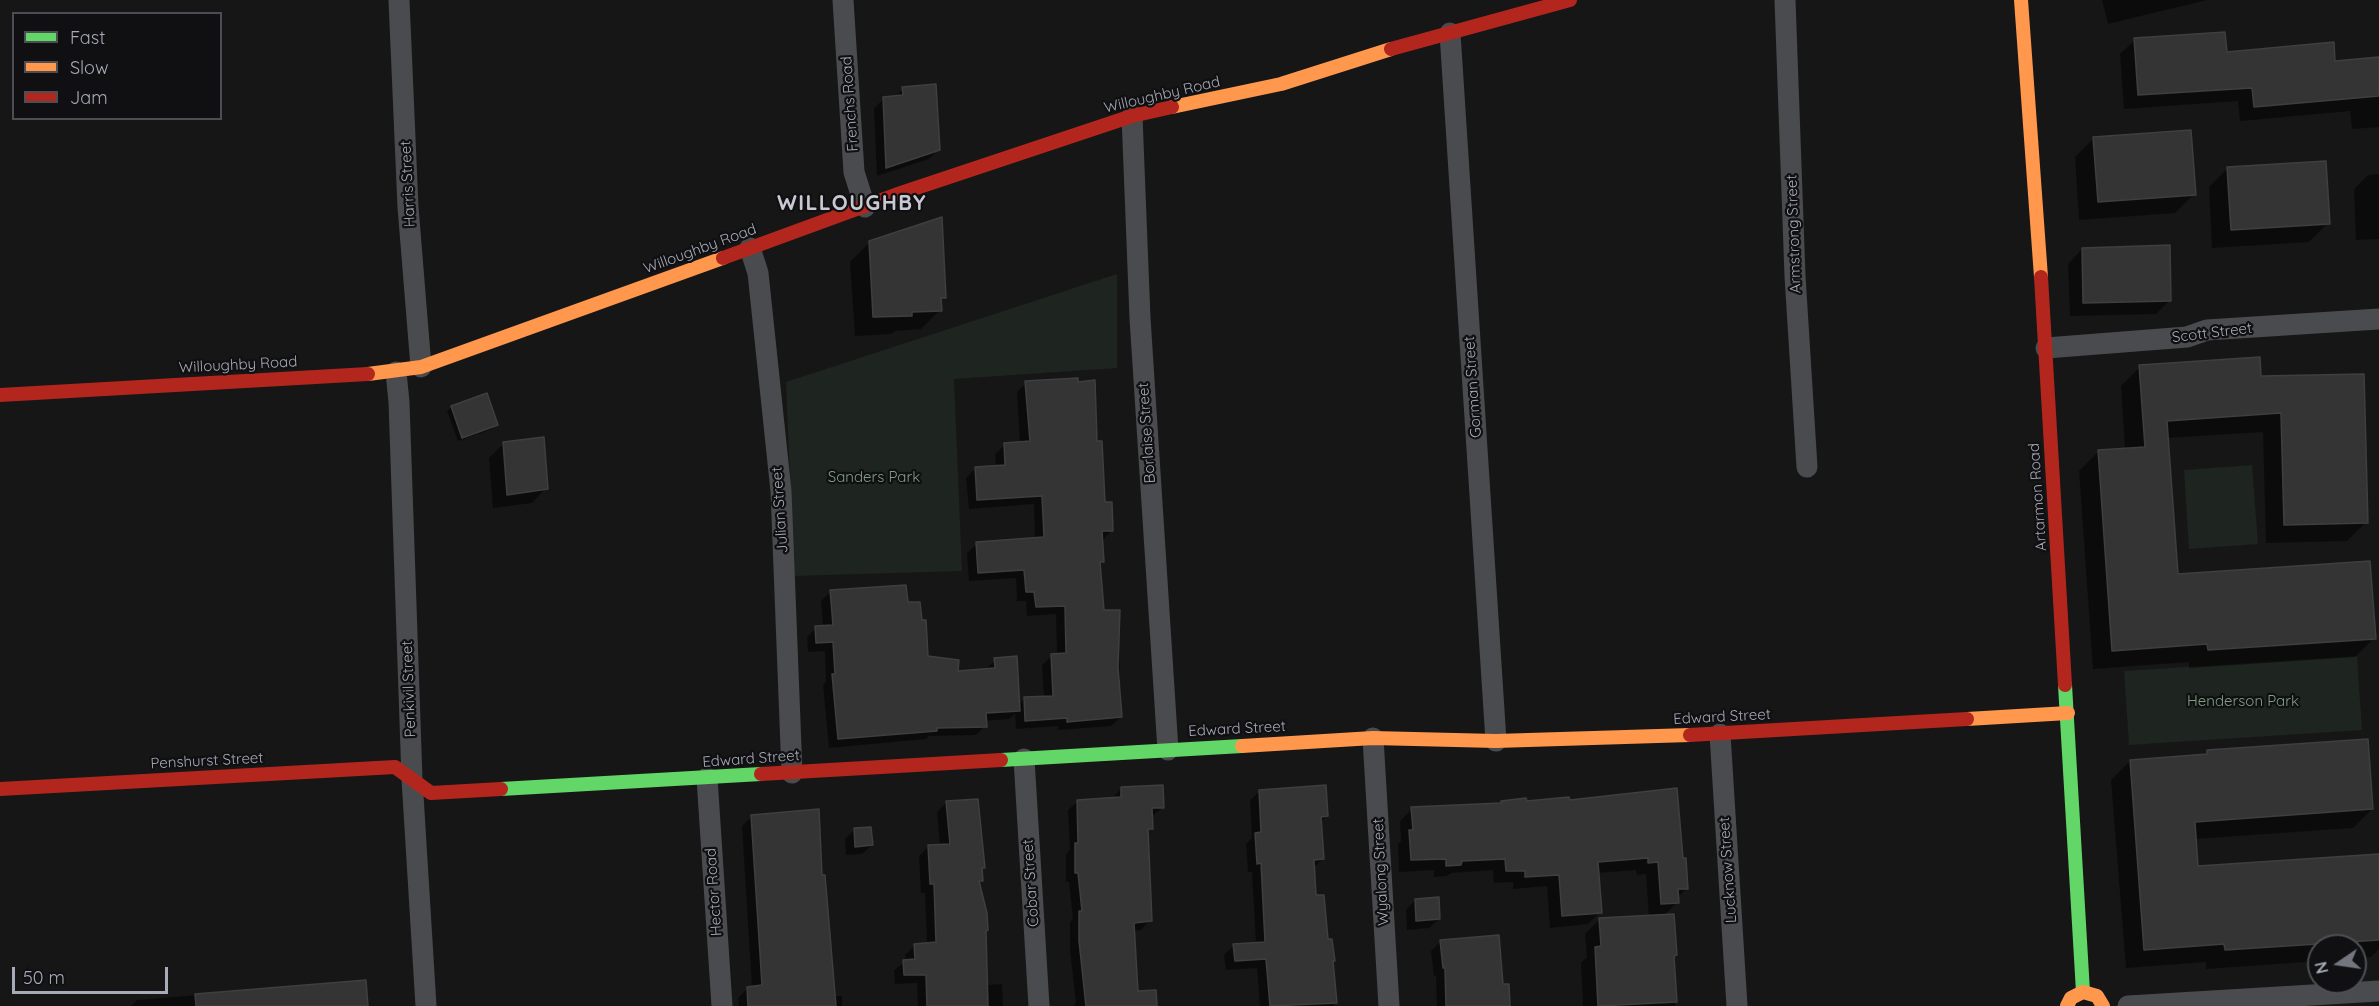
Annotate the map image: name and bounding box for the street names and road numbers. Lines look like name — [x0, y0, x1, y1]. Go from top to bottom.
street label: Frenchs Road — [838, 56, 862, 152]
street label: Willoughby Road — [1102, 73, 1222, 117]
street label: Harris Street — [397, 140, 419, 228]
street label: Armstrong Street — [1783, 174, 1805, 294]
street label: Willoughby Road — [641, 220, 759, 278]
street label: Scott Street — [2171, 319, 2253, 347]
street label: Gorman Street — [1460, 336, 1486, 438]
street label: Willoughby Road — [178, 353, 298, 377]
street label: Borlaise Street — [1135, 382, 1159, 484]
street label: Artarmon Road — [2025, 442, 2051, 552]
street label: Julian Street — [768, 466, 792, 554]
street label: Penkivil Street — [398, 640, 420, 738]
street label: Edward Street — [1673, 705, 1771, 729]
street label: Edward Street — [1188, 717, 1286, 741]
street label: Edward Street — [702, 747, 800, 771]
street label: Penshurst Street — [150, 749, 264, 773]
street label: Lucknow Street — [1715, 816, 1741, 924]
street label: Wyalong Street — [1369, 818, 1393, 926]
street label: Cobar Street — [1019, 839, 1043, 927]
street label: Hector Road — [702, 847, 726, 937]

